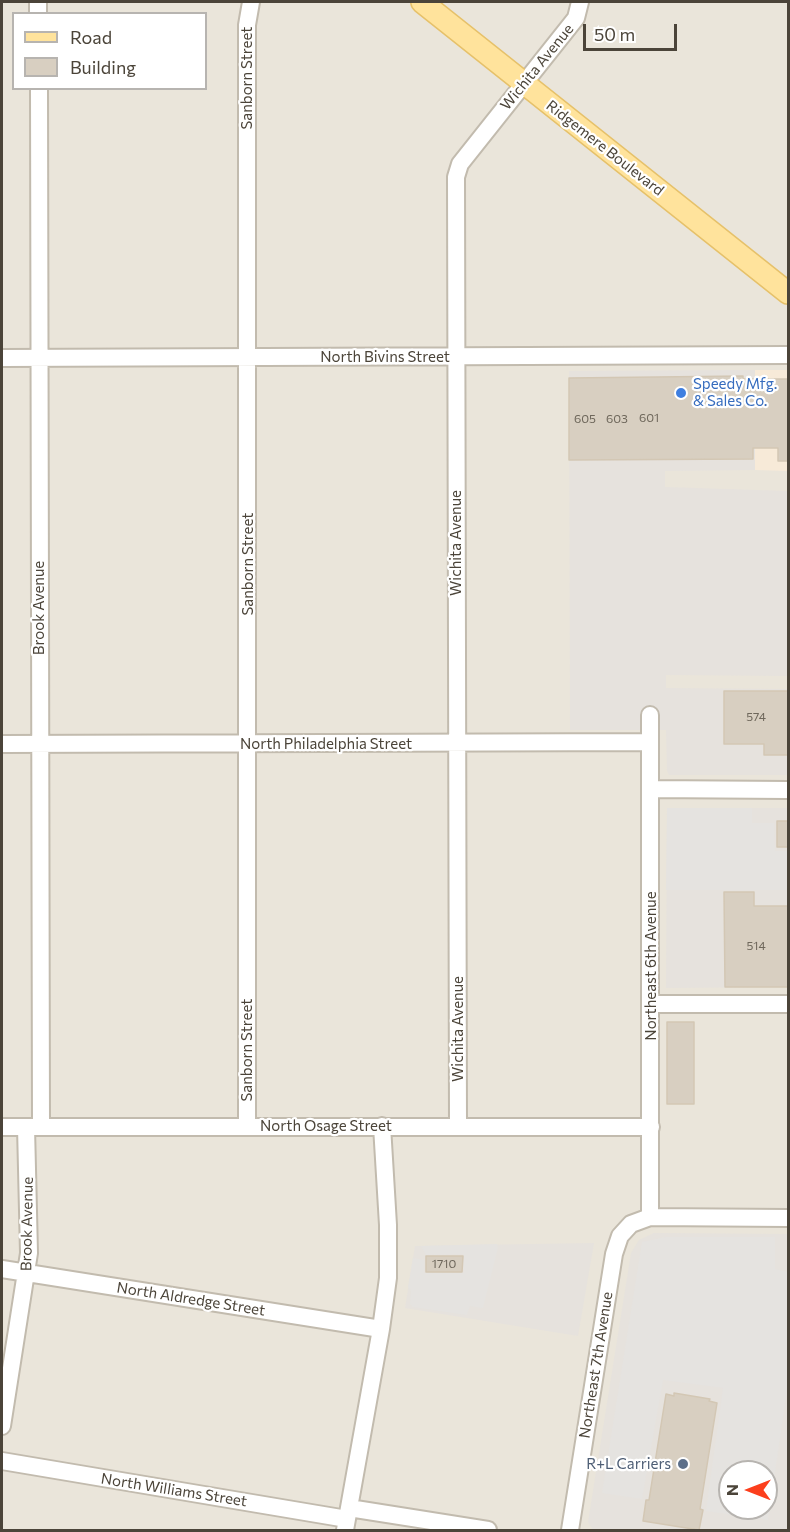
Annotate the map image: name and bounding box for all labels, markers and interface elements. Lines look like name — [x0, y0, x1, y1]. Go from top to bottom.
legend — [12, 12, 207, 90]
scale bar — [586, 12, 680, 50]
street label: Wichita Avenue — [497, 20, 577, 114]
text: 50 m — [594, 23, 635, 45]
text: Road — [70, 26, 112, 48]
street label: Sanborn Street — [238, 27, 256, 129]
text: Building — [70, 56, 136, 78]
street label: Ridgemere Boulevard — [543, 96, 667, 200]
street label: North Bivins Street — [320, 348, 450, 366]
place label: Speedy Mfg. & Sales Co. — [693, 375, 777, 410]
marker: Speedy Mfg. & Sales Co. — [674, 386, 688, 400]
house number: 601 — [639, 411, 659, 425]
house number: 605 — [574, 412, 596, 426]
house number: 603 — [606, 412, 628, 426]
street label: Wichita Avenue — [447, 490, 465, 596]
street label: Sanborn Street — [239, 513, 257, 615]
street label: Brook Avenue — [30, 561, 48, 655]
house number: 574 — [746, 710, 766, 724]
street label: North Philadelphia Street — [240, 735, 412, 753]
street label: Northeast 6th Avenue — [642, 891, 660, 1041]
house number: 514 — [746, 939, 766, 953]
street label: Wichita Avenue — [449, 976, 467, 1082]
street label: Sanborn Street — [238, 999, 256, 1101]
street label: North Osage Street — [260, 1117, 392, 1135]
street label: Brook Avenue — [17, 1177, 37, 1271]
house number: 1710 — [432, 1257, 456, 1271]
street label: North Aldredge Street — [115, 1278, 267, 1320]
street label: Northeast 7th Avenue — [576, 1290, 616, 1440]
place label: R+L Carriers — [586, 1455, 671, 1473]
marker: R+L Carriers — [676, 1457, 690, 1471]
north arrow — [718, 1460, 778, 1520]
street label: North Williams Street — [100, 1470, 248, 1510]
text: N — [722, 1484, 741, 1496]

